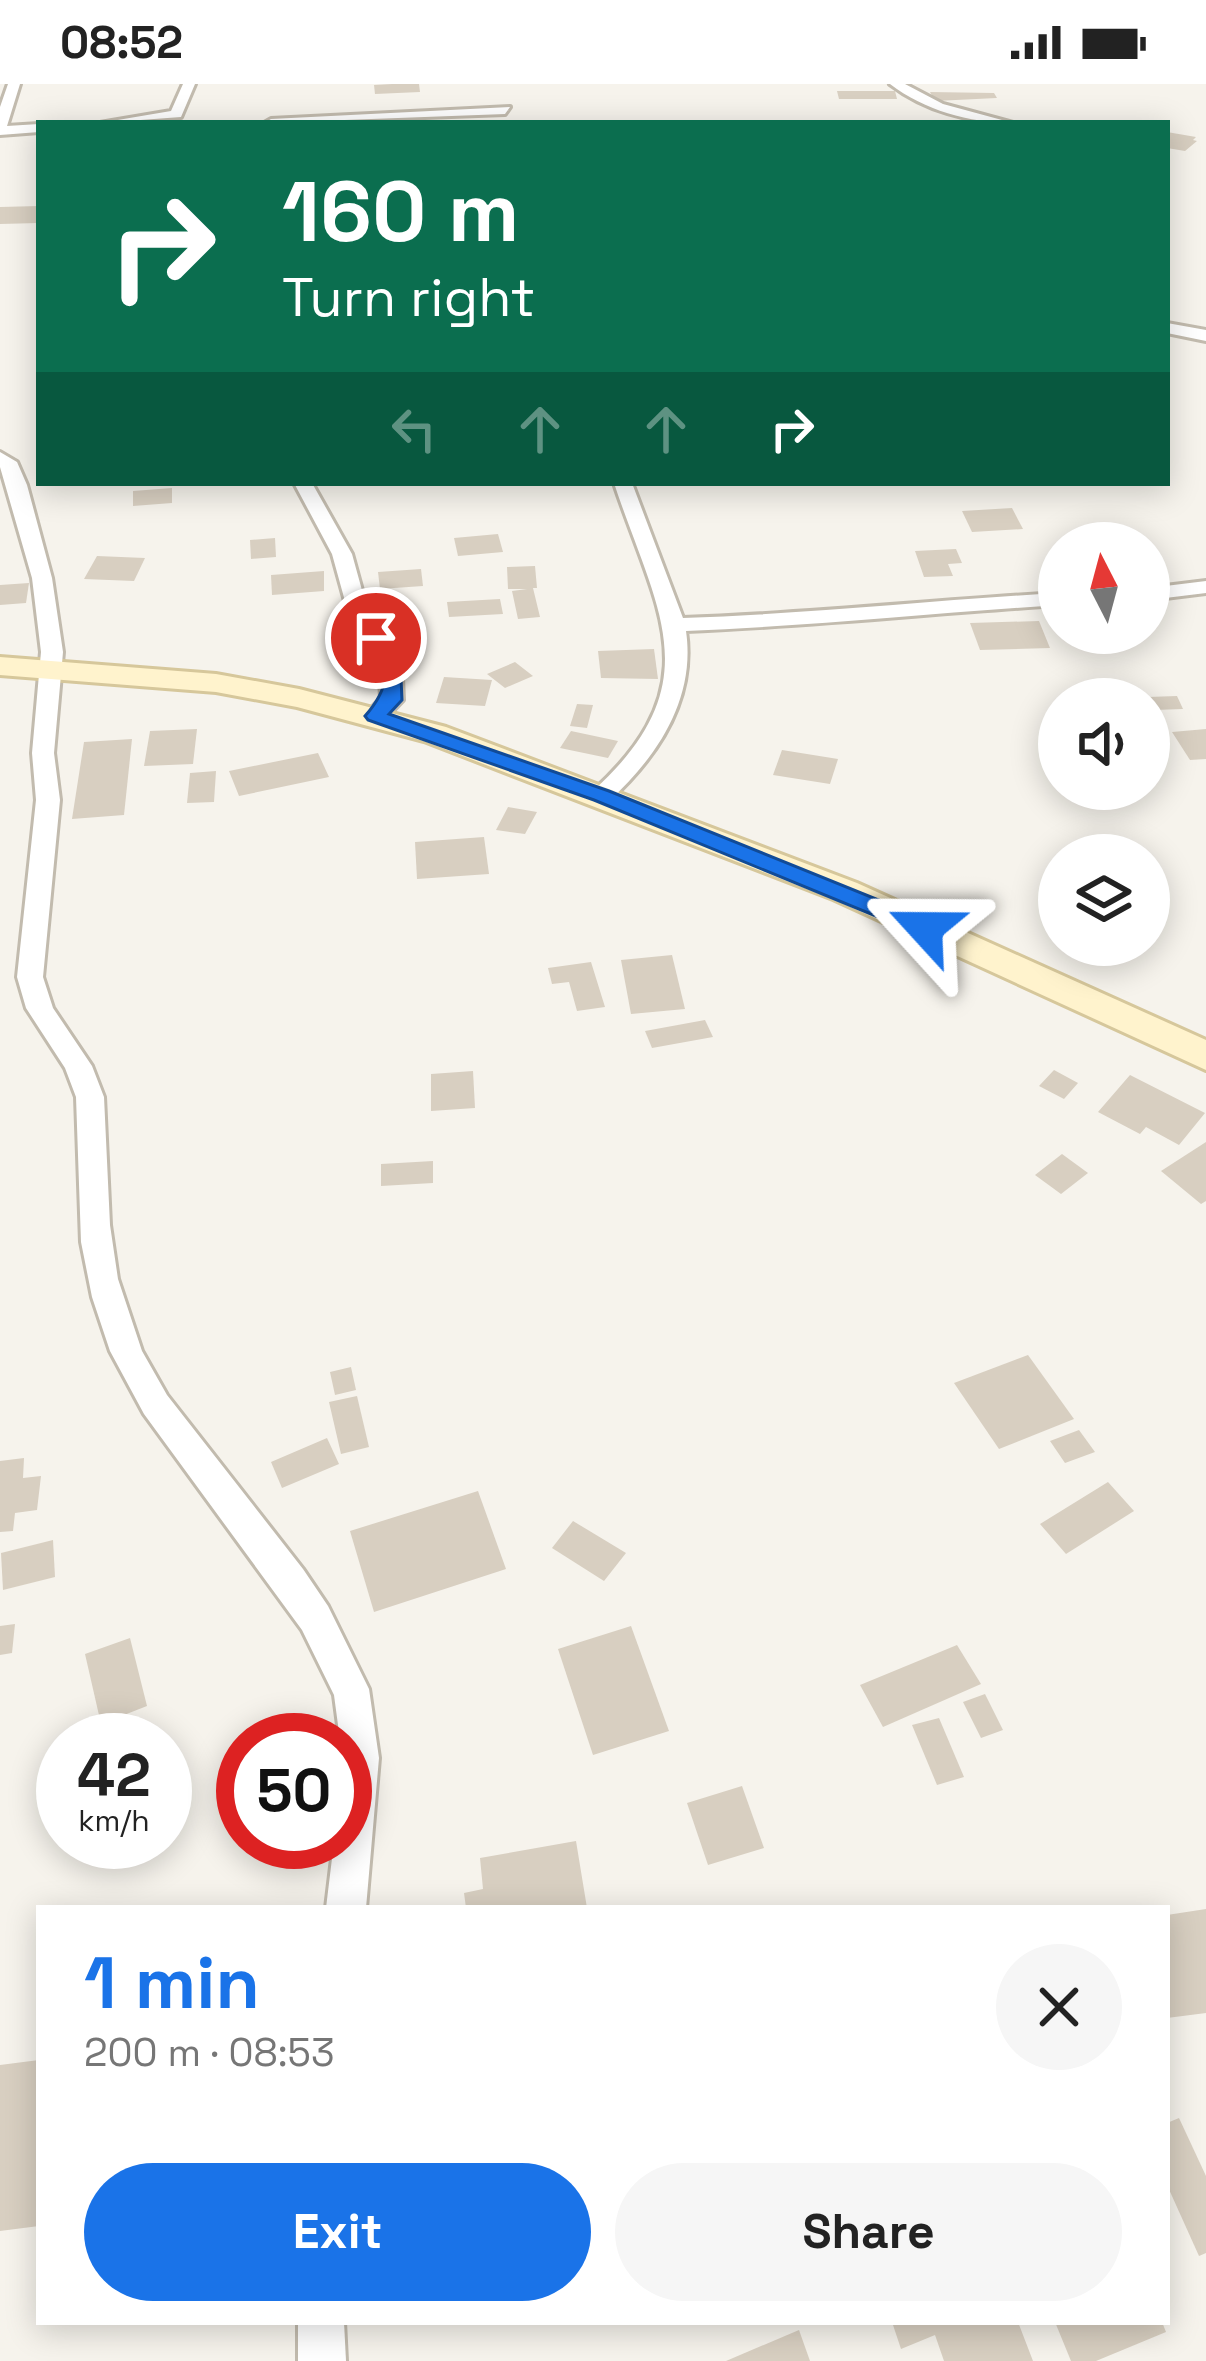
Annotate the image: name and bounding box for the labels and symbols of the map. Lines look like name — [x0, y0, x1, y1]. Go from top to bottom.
north arrow — [1038, 522, 1170, 654]
pin — [325, 587, 427, 689]
position arrow — [862, 865, 988, 991]
speed limit sign: 50 — [216, 1713, 372, 1869]

